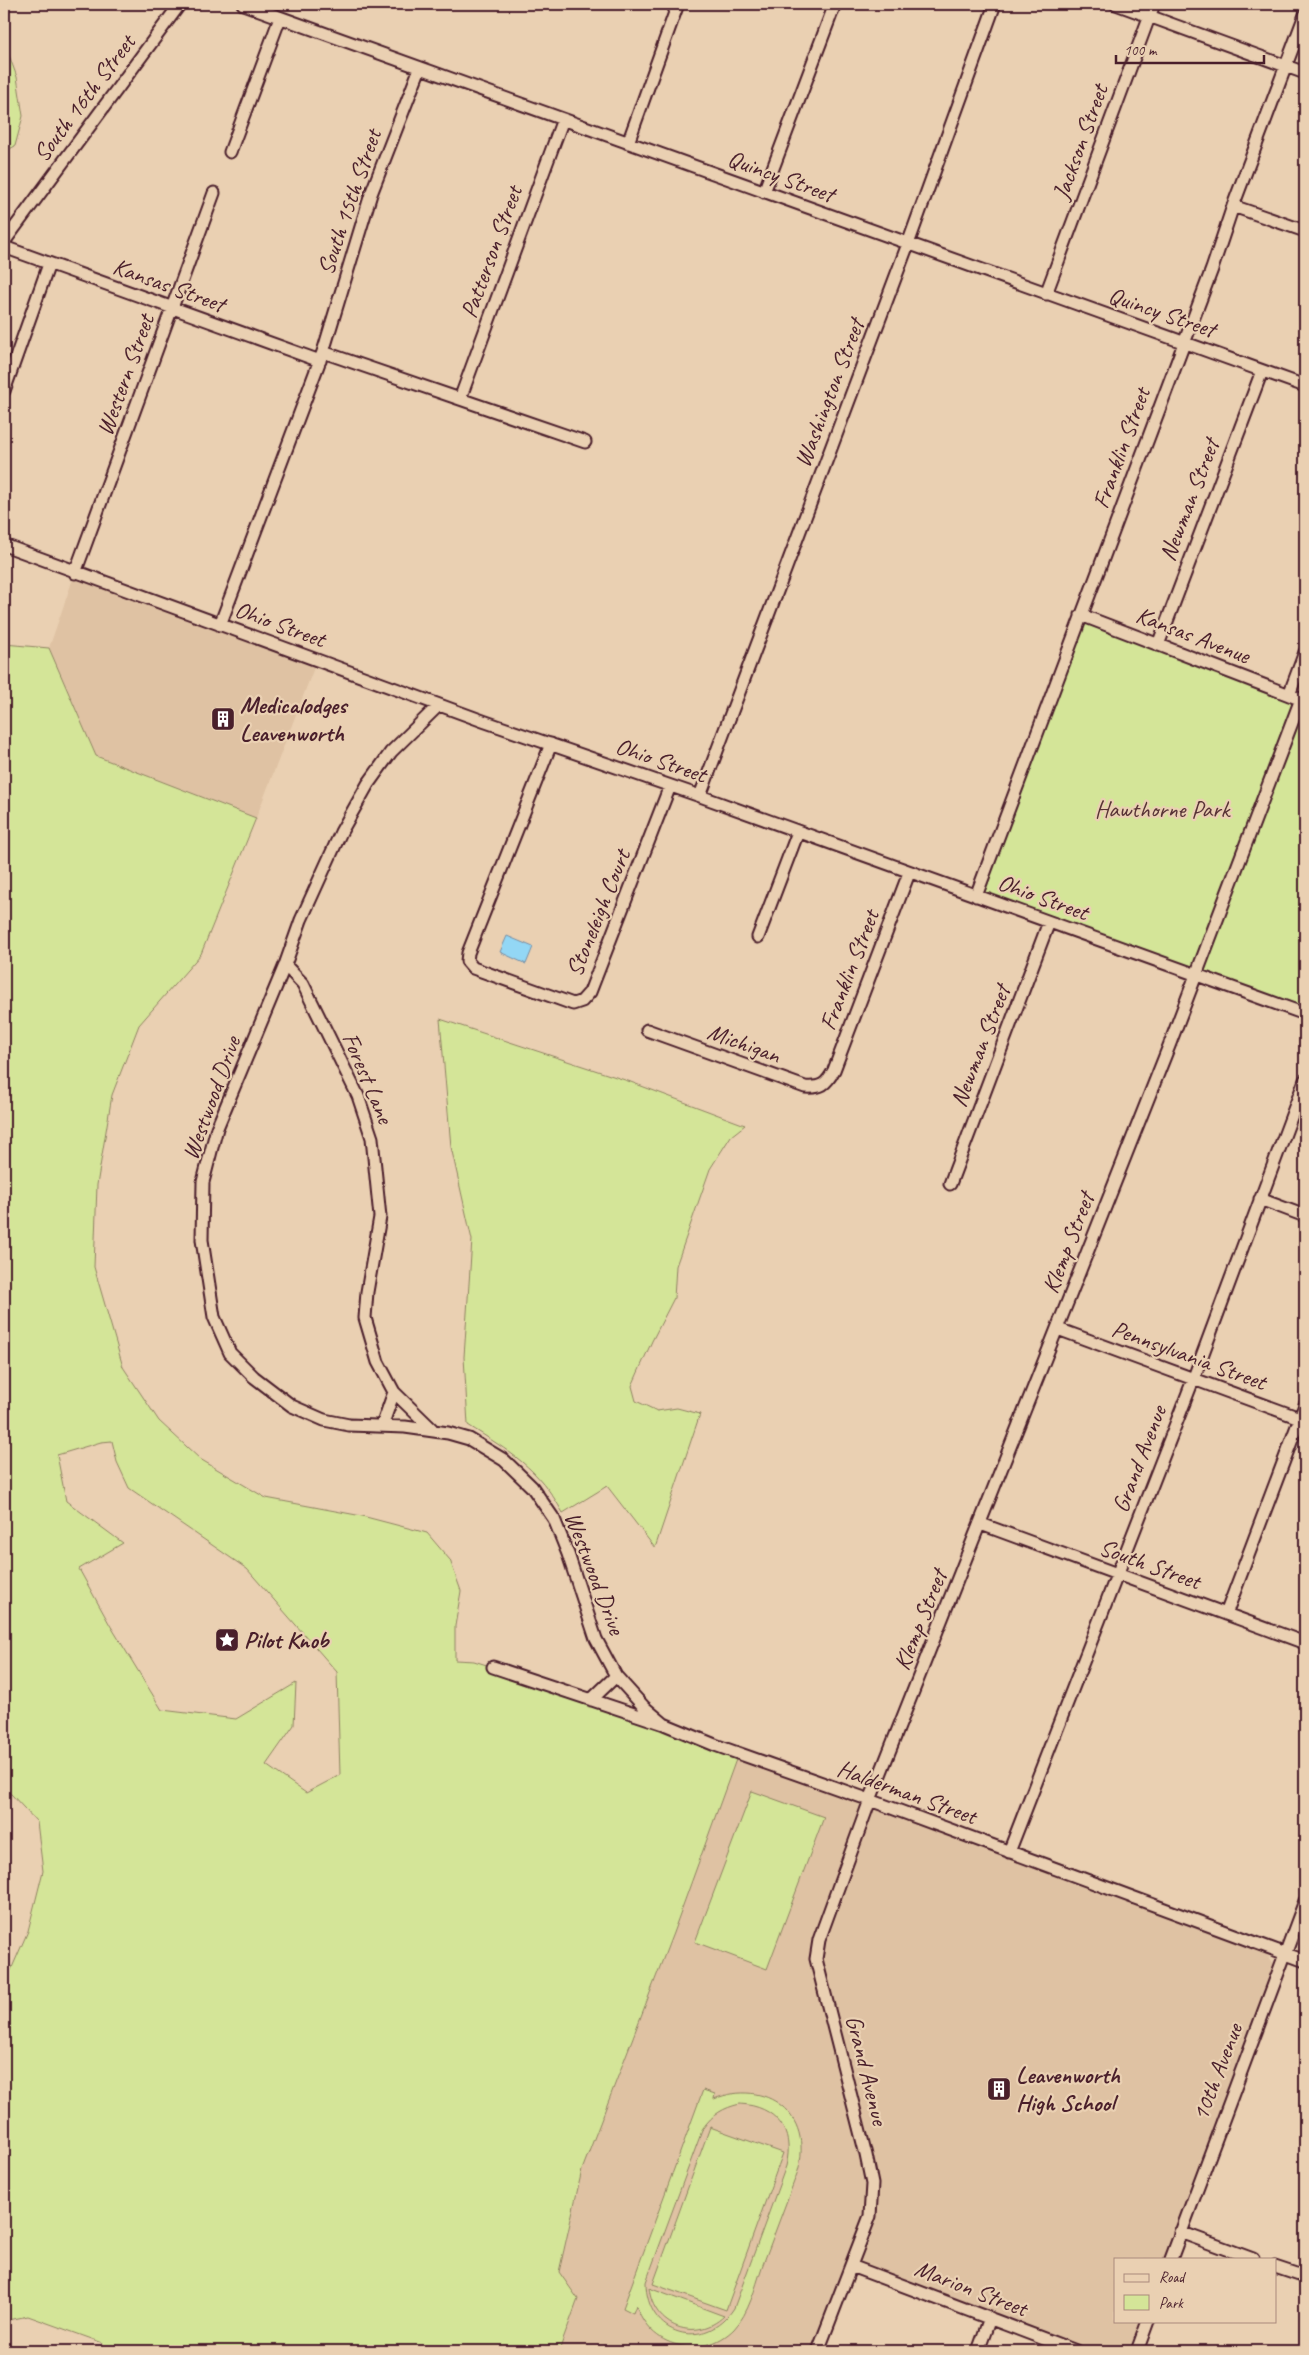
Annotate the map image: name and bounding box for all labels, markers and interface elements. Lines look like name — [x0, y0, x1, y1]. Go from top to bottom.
street label: South 16th Street — [26, 27, 143, 168]
scale bar — [1116, 32, 1264, 64]
text: 100 m — [1124, 41, 1158, 60]
street label: Jackson Street — [1045, 79, 1115, 204]
street label: South 15th Street — [310, 124, 389, 278]
street label: Quincy Street — [724, 143, 841, 210]
street label: Patterson Street — [453, 180, 529, 322]
street label: Kansas Street — [109, 251, 232, 320]
street label: Quincy Street — [1105, 280, 1222, 345]
street label: Western Street — [89, 309, 161, 439]
street label: Washington Street — [787, 312, 872, 471]
street label: Franklin Street — [1085, 382, 1157, 512]
street label: Newman Street — [1152, 432, 1227, 565]
street label: Ohio Street — [231, 594, 331, 655]
street label: Kansas Avenue — [1132, 600, 1256, 671]
place label: Medicalodges Leavenworth — [240, 690, 349, 748]
building icon: Medicalodges Leavenworth — [210, 706, 236, 732]
street label: Ohio Street — [612, 731, 712, 790]
park label: Hawthorne Park — [1095, 794, 1232, 824]
street label: Stoneleigh Court — [559, 843, 638, 981]
street label: Ohio Street — [994, 867, 1094, 928]
street label: Franklin Street — [812, 904, 886, 1034]
street label: Newman Street — [943, 978, 1018, 1111]
street label: Michigan — [704, 1016, 786, 1070]
street label: Forest Lane — [335, 1028, 401, 1130]
street label: Westwood Drive — [175, 1030, 248, 1164]
street label: Klemp Street — [1035, 1186, 1102, 1298]
street label: Pennsylvania Street — [1108, 1313, 1272, 1397]
street label: Grand Avenue — [1105, 1399, 1174, 1517]
street label: Westwood Drive — [558, 1508, 633, 1641]
street label: South Street — [1095, 1532, 1206, 1597]
street label: Klemp Street — [886, 1563, 955, 1674]
place label: Pilot Knob — [244, 1625, 331, 1655]
place icon: Pilot Knob — [214, 1627, 240, 1653]
street label: Halderman Street — [833, 1753, 982, 1832]
street label: Grand Avenue — [839, 2012, 896, 2130]
street label: 10th Avenue — [1185, 2017, 1250, 2125]
place label: Leavenworth High School — [1016, 2060, 1121, 2118]
building icon: Leavenworth High School — [986, 2076, 1012, 2102]
street label: Marion Street — [911, 2253, 1033, 2324]
legend — [1114, 2258, 1276, 2322]
text: Road — [1159, 2268, 1186, 2287]
text: Park — [1159, 2294, 1184, 2313]

